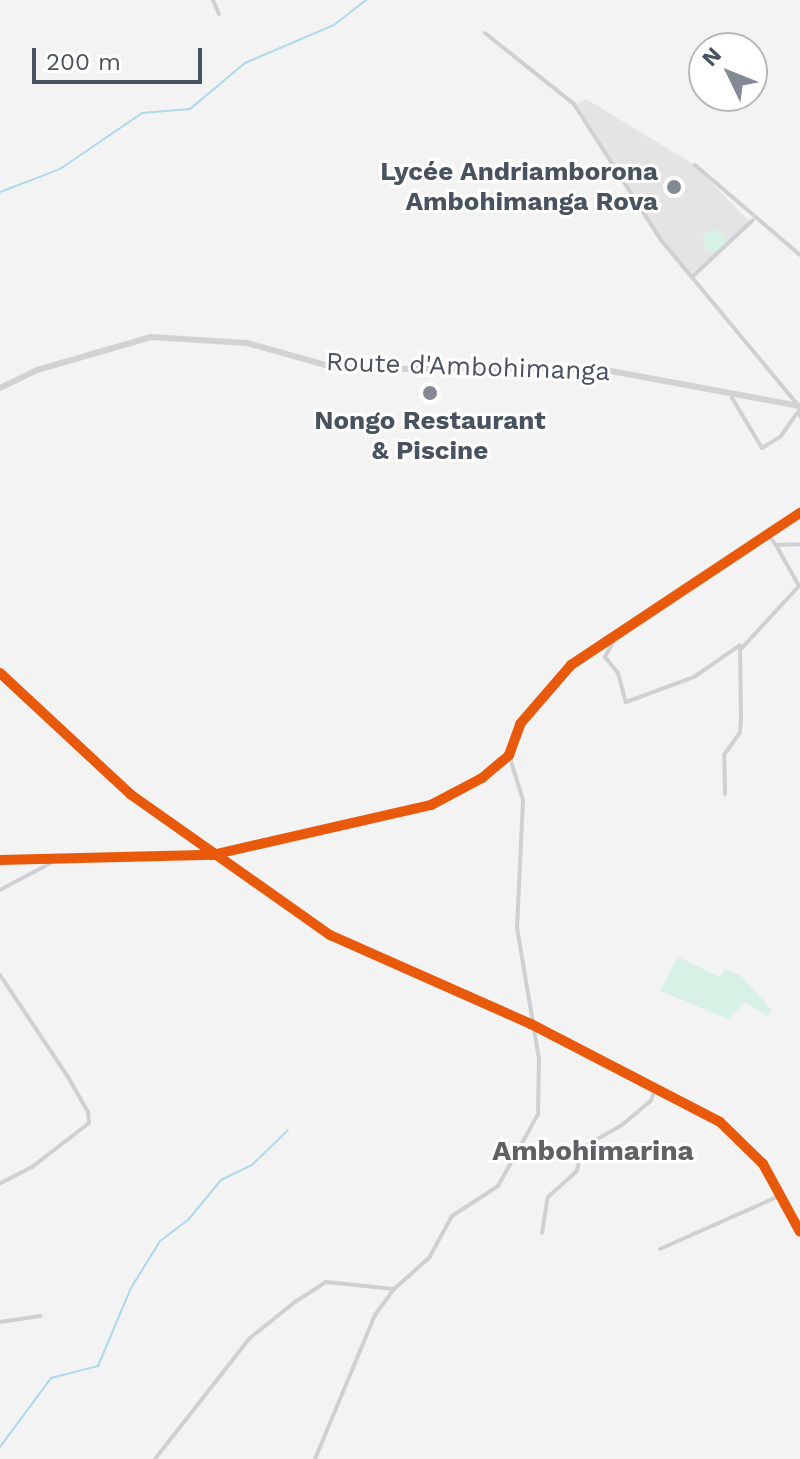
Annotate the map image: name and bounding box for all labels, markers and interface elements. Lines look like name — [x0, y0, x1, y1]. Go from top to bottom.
scale bar — [36, 32, 206, 82]
north arrow — [688, 32, 768, 112]
text: N — [697, 42, 726, 71]
text: 200 m — [46, 48, 121, 76]
place label: Lycée Andriamborona Ambohimanga Rova — [380, 156, 658, 218]
marker: Lycée Andriamborona Ambohimanga Rova — [665, 178, 683, 196]
street label: Route d'Ambohimanga — [326, 346, 610, 388]
marker: Nongo Restaurant & Piscine — [421, 384, 439, 402]
place label: Nongo Restaurant & Piscine — [314, 405, 546, 466]
district label: Ambohimarina — [492, 1134, 694, 1168]

